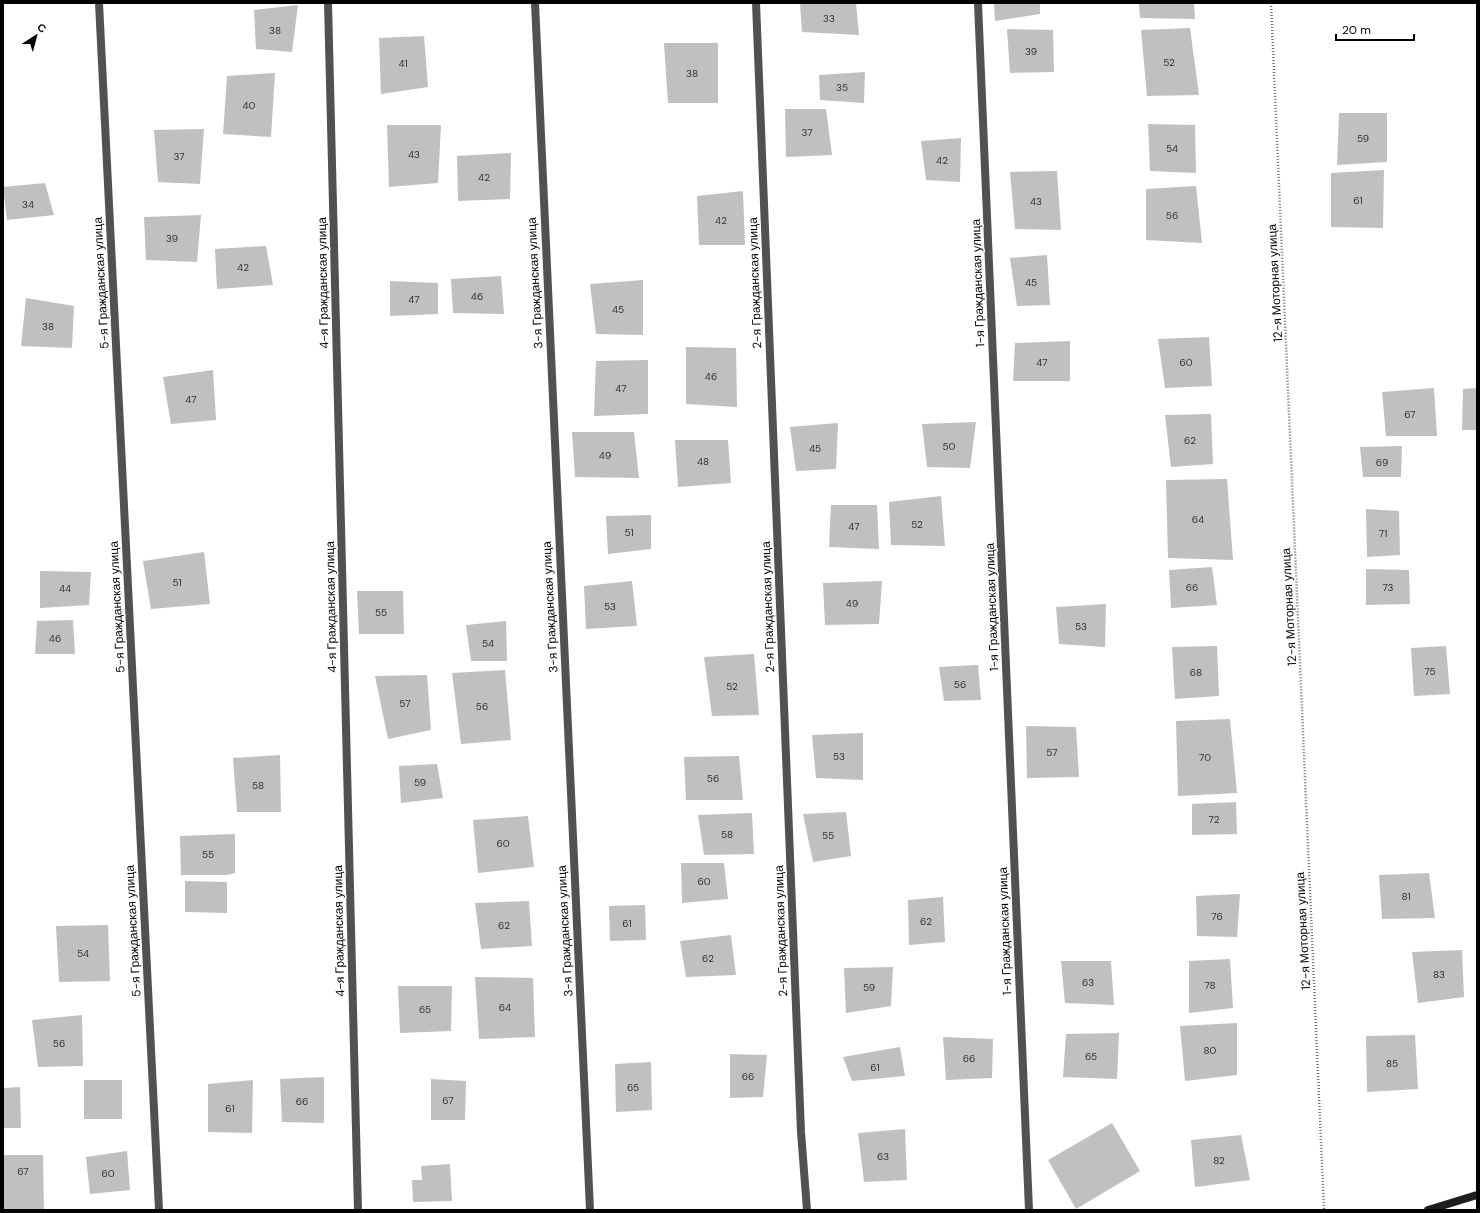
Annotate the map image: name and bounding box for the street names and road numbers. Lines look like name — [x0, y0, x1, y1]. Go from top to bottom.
street label: 5-я Гражданская улица — [90, 216, 112, 349]
street label: 4-я Гражданская улица — [314, 217, 332, 349]
street label: 3-я Гражданская улица — [524, 217, 546, 349]
street label: 2-я Гражданская улица — [745, 217, 765, 349]
street label: 1-я Гражданская улица — [968, 218, 988, 347]
street label: 12-я Моторная улица — [1264, 223, 1286, 342]
street label: 5-я Гражданская улица — [106, 540, 128, 673]
street label: 4-я Гражданская улица — [322, 541, 340, 673]
street label: 3-я Гражданская улица — [539, 541, 561, 673]
street label: 2-я Гражданская улица — [758, 541, 778, 673]
street label: 1-я Гражданская улица — [982, 542, 1002, 671]
street label: 12-я Моторная улица — [1278, 547, 1300, 666]
street label: 5-я Гражданская улица — [122, 864, 144, 997]
street label: 4-я Гражданская улица — [330, 865, 348, 997]
street label: 3-я Гражданская улица — [554, 865, 576, 997]
street label: 2-я Гражданская улица — [771, 865, 791, 997]
street label: 1-я Гражданская улица — [995, 866, 1015, 995]
street label: 12-я Моторная улица — [1292, 871, 1314, 990]

